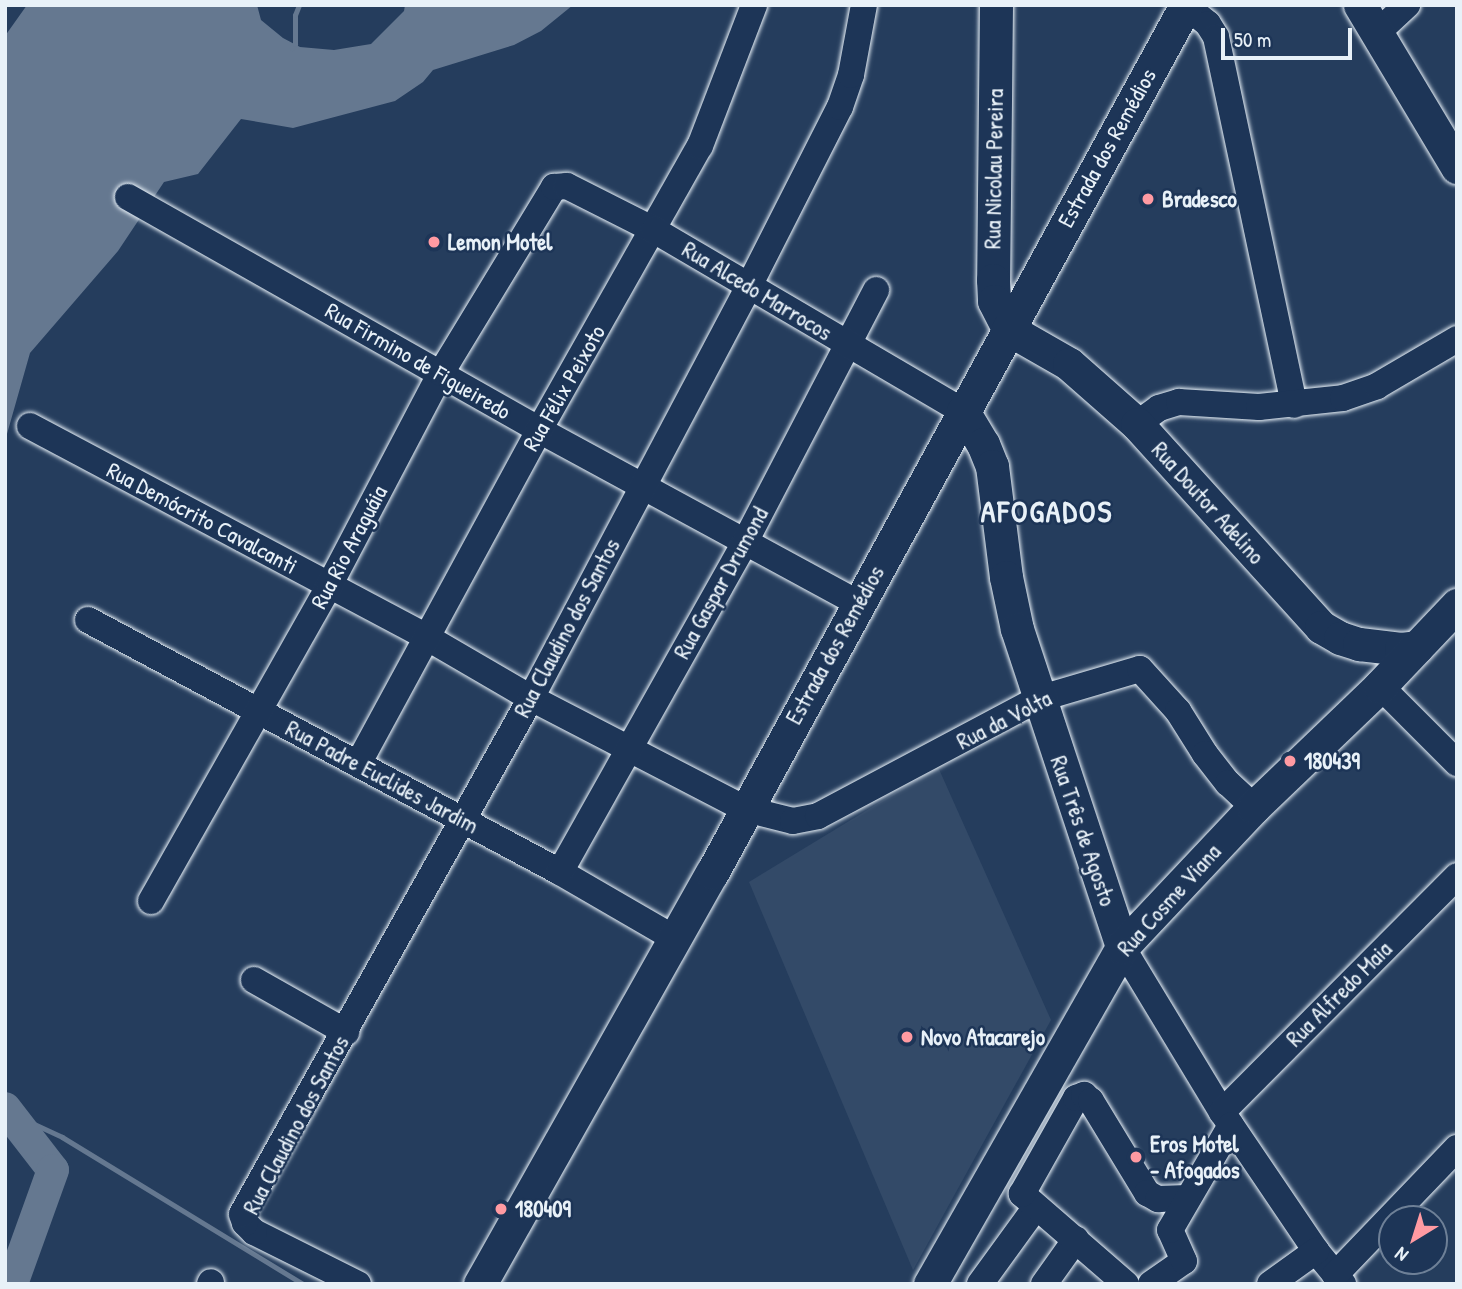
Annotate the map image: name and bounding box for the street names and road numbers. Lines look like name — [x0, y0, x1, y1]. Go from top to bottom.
street label: Estrada dos Remédios — [1052, 64, 1162, 232]
street label: Rua Nicolau Pereira — [979, 89, 1009, 249]
street label: Rua Alcedo Marrocos — [677, 235, 837, 347]
street label: Rua Firmino de Figueiredo — [320, 297, 516, 425]
street label: Rua Félix Peixoto — [517, 320, 611, 456]
street label: Rua Doutor Adelino — [1146, 436, 1270, 570]
street label: Rua Demócrito Cavalcanti — [102, 456, 302, 580]
street label: Rua Rio Araguáia — [305, 481, 393, 613]
street label: Rua Gaspar Drumond — [668, 502, 774, 664]
street label: Rua Claudino dos Santos — [508, 534, 626, 722]
street label: Estrada dos Remédios — [780, 561, 890, 729]
street label: Rua da Volta — [952, 684, 1056, 756]
street label: Rua Padre Euclides Jardim — [281, 715, 483, 839]
street label: Rua Três de Agosto — [1044, 752, 1122, 910]
street label: Rua Cosme Viana — [1111, 838, 1227, 962]
street label: Rua Alfredo Maia — [1280, 935, 1398, 1053]
street label: Rua Claudino dos Santos — [237, 1031, 355, 1219]

